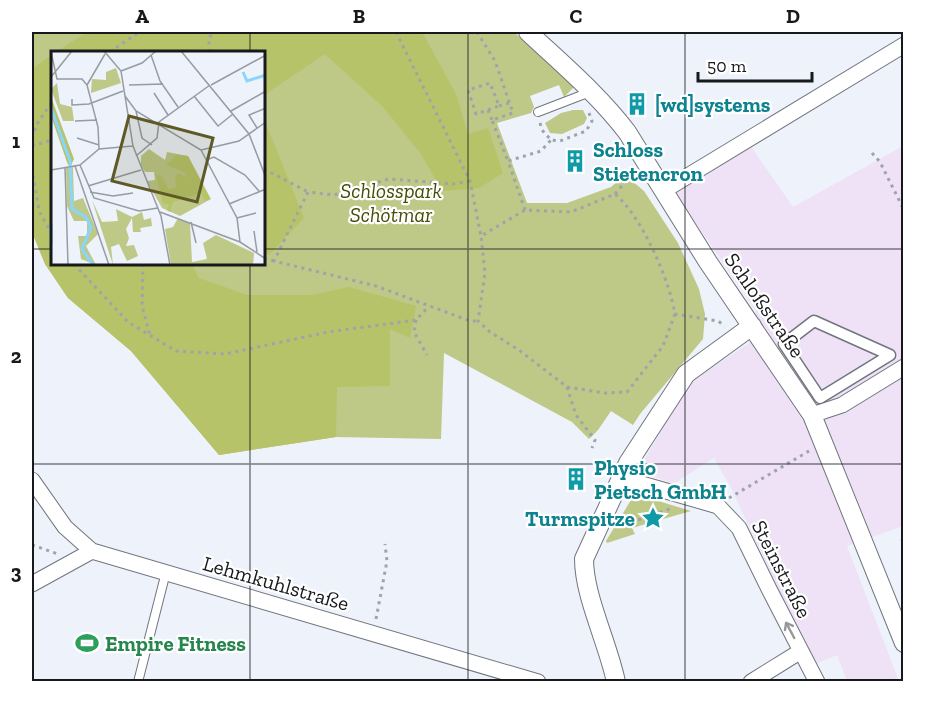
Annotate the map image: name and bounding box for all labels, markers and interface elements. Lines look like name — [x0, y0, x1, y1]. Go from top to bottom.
text: A — [135, 4, 149, 28]
text: B — [353, 4, 365, 28]
text: C — [570, 4, 583, 28]
text: D — [786, 4, 800, 28]
scale bar — [698, 45, 812, 83]
inset map — [51, 51, 266, 266]
text: 50 m — [707, 55, 747, 77]
building icon: [wd]systems — [624, 91, 650, 117]
place label: [wd]systems — [655, 92, 771, 117]
text: 1 — [12, 129, 20, 153]
place label: Schloss Stietencron — [593, 137, 704, 186]
building icon: Schloss Stietencron — [562, 148, 588, 174]
park label: Schlosspark Schötmar — [340, 178, 442, 227]
street label: Schloßstraße — [720, 248, 810, 362]
text: 2 — [11, 344, 22, 368]
place label: Physio Pietsch GmbH — [594, 455, 727, 504]
building icon: Physio Pietsch GmbH — [563, 466, 589, 492]
place icon: Turmspitze — [640, 505, 666, 531]
place label: Turmspitze — [525, 506, 635, 531]
street label: Steinstraße — [747, 516, 817, 622]
street label: Lehmkuhlstraße — [200, 550, 352, 616]
text: 3 — [11, 560, 22, 584]
one-way arrow — [784, 621, 795, 639]
sports icon: Empire Fitness — [74, 630, 100, 656]
place label: Empire Fitness — [105, 631, 246, 656]

